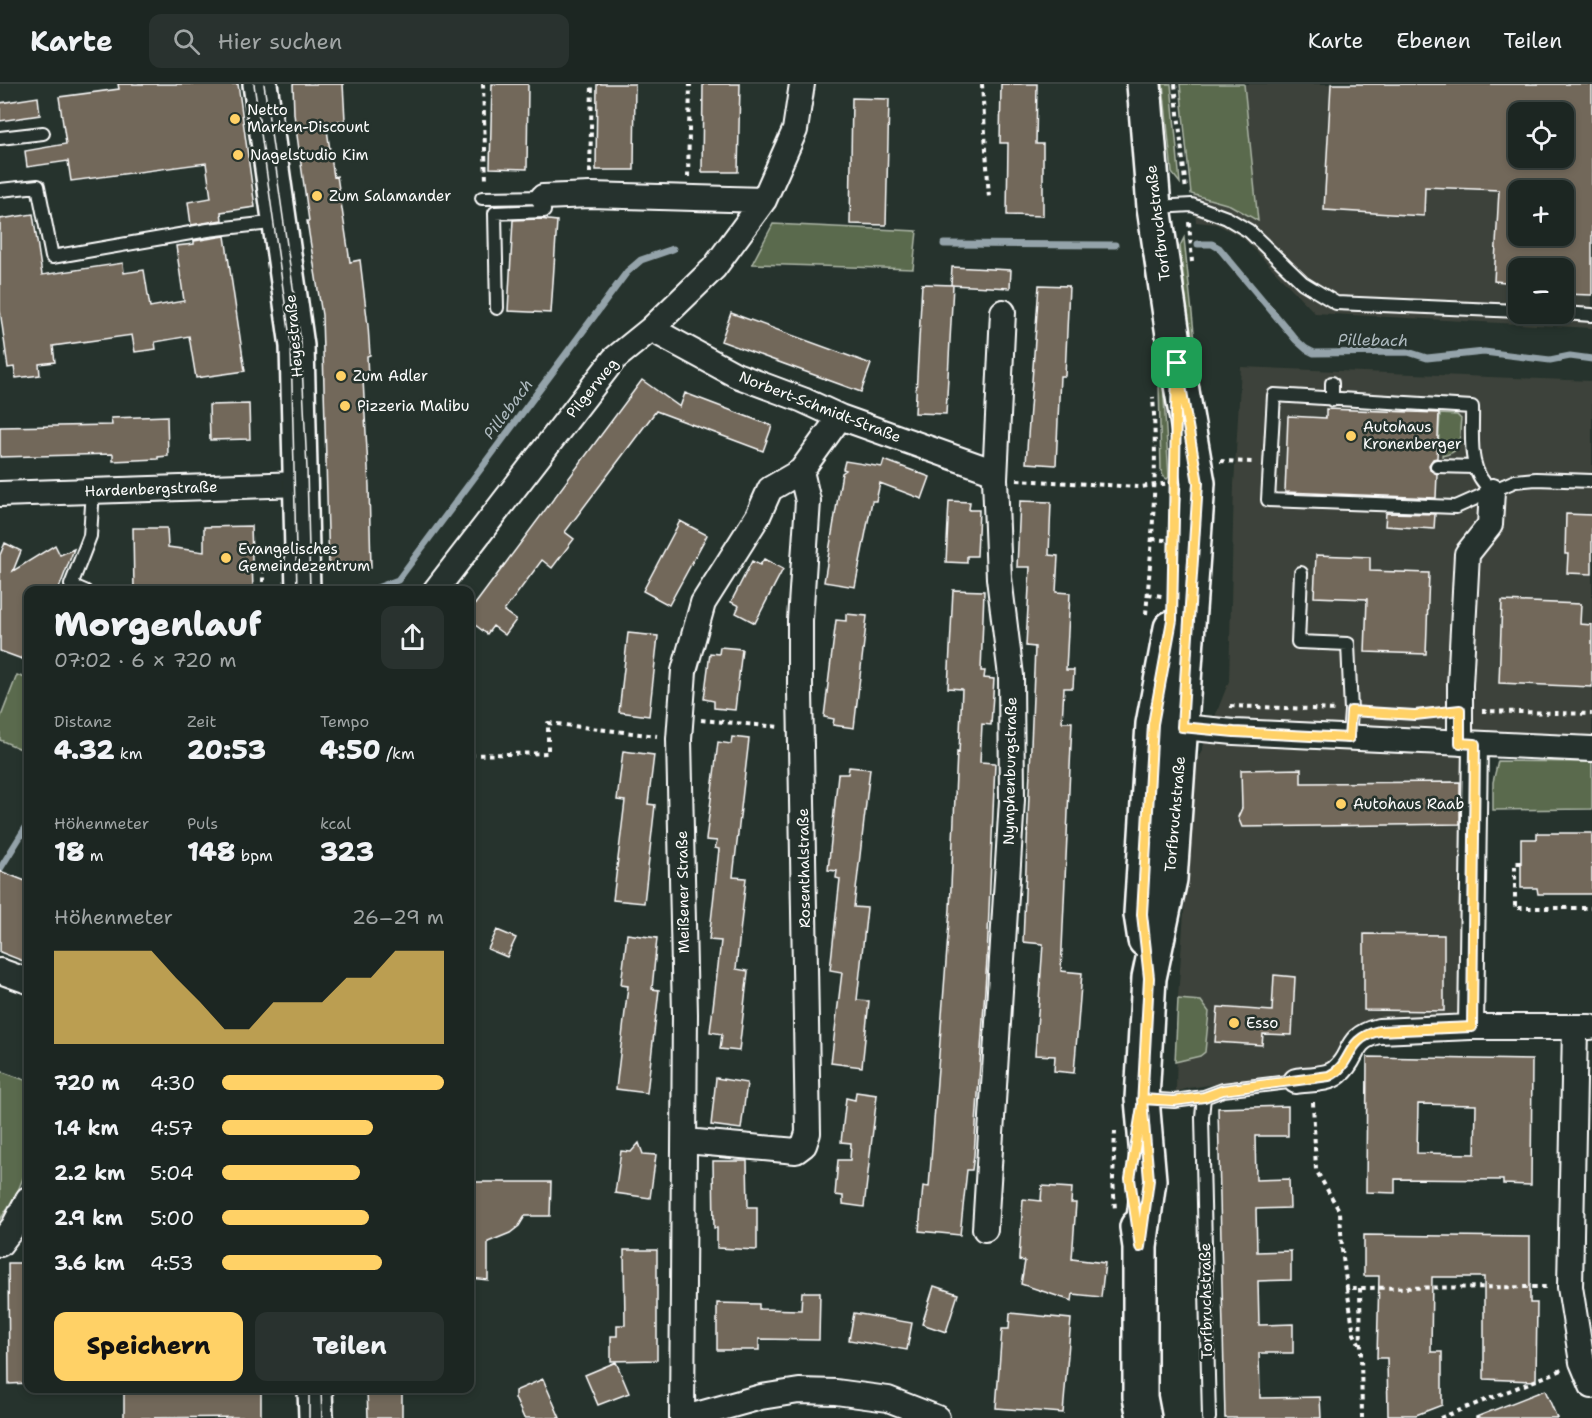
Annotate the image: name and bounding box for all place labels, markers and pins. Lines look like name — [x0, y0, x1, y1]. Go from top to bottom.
place label: Netto Marken-Discount — [247, 100, 370, 137]
marker: Netto Marken-Discount — [228, 112, 242, 126]
place label: Nagelstudio Kim — [250, 145, 369, 165]
marker: Nagelstudio Kim — [231, 148, 245, 162]
place label: Zum Salamander — [329, 186, 451, 206]
marker: Zum Salamander — [310, 189, 324, 203]
pin — [1151, 337, 1202, 388]
place label: Zum Adler — [353, 366, 428, 386]
marker: Zum Adler — [334, 369, 348, 383]
place label: Pizzeria Malibu — [357, 396, 470, 416]
marker: Pizzeria Malibu — [338, 399, 352, 413]
place label: Autohaus Kronenberger — [1363, 417, 1462, 454]
marker: Autohaus Kronenberger — [1344, 429, 1358, 443]
place label: Evangelisches Gemeindezentrum — [238, 539, 370, 576]
marker: Evangelisches Gemeindezentrum — [219, 551, 233, 565]
place label: Autohaus Raab — [1353, 794, 1464, 814]
marker: Autohaus Raab — [1334, 797, 1348, 811]
place label: Esso — [1246, 1013, 1278, 1033]
marker: Esso — [1227, 1016, 1241, 1030]

